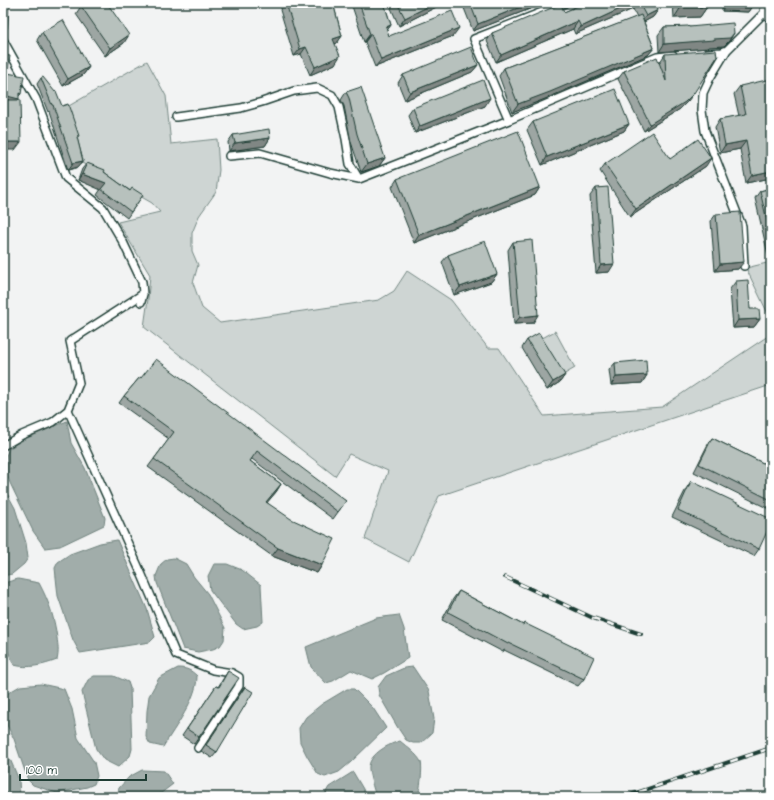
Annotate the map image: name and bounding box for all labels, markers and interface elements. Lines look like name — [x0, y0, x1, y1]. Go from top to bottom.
scale bar — [20, 756, 146, 782]
text: 100 m — [26, 762, 57, 779]

